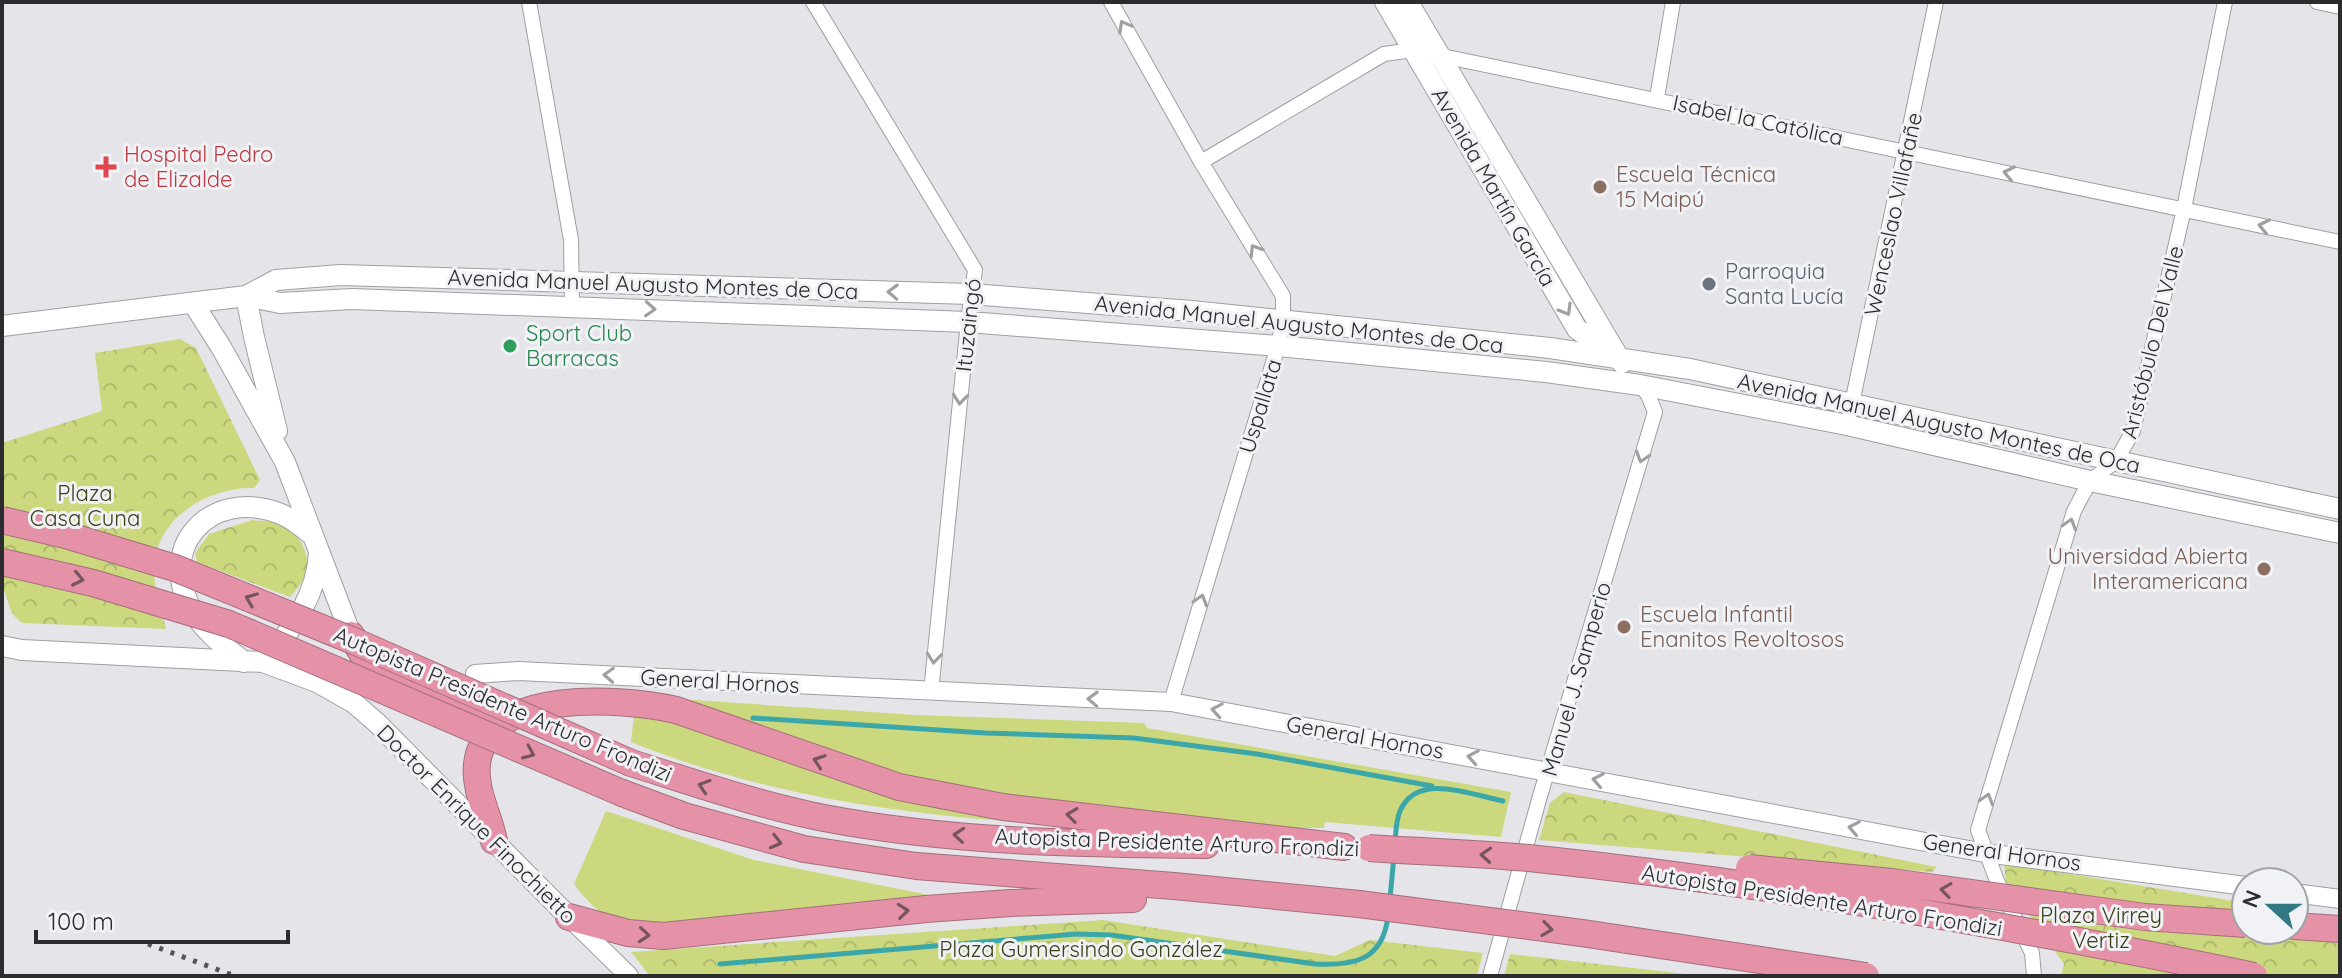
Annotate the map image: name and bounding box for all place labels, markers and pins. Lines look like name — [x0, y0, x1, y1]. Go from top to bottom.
place label: Hospital Pedro de Elizalde — [124, 140, 273, 193]
marker: Hospital Pedro de Elizalde — [95, 156, 117, 178]
place label: Escuela Técnica 15 Maipú — [1616, 160, 1776, 213]
marker: Escuela Técnica 15 Maipú — [1591, 178, 1609, 196]
place label: Parroquia Santa Lucía — [1725, 257, 1844, 310]
marker: Parroquia Santa Lucía — [1700, 275, 1718, 293]
place label: Sport Club Barracas — [526, 319, 632, 372]
marker: Sport Club Barracas — [501, 337, 519, 355]
place label: Universidad Abierta Interamericana — [2047, 542, 2248, 595]
marker: Universidad Abierta Interamericana — [2255, 560, 2273, 578]
place label: Escuela Infantil Enanitos Revoltosos — [1640, 600, 1844, 653]
marker: Escuela Infantil Enanitos Revoltosos — [1615, 618, 1633, 636]

